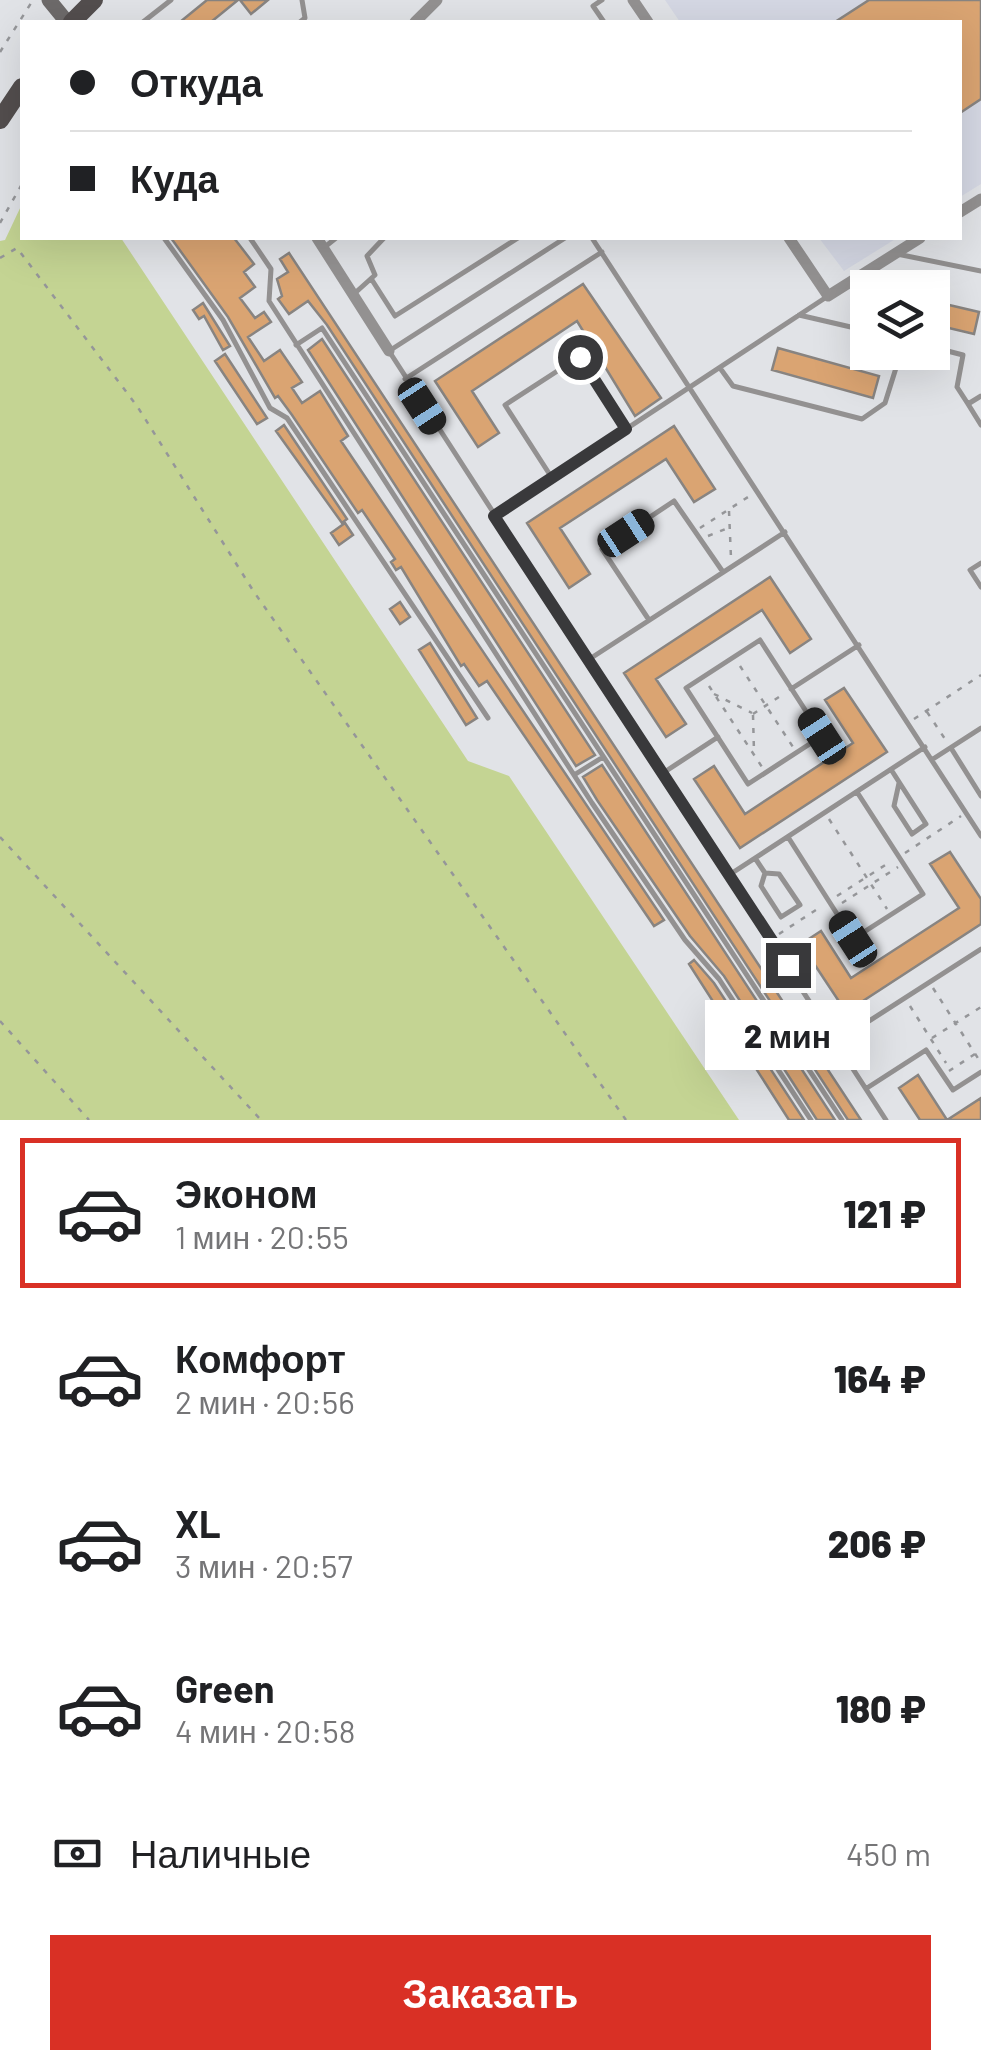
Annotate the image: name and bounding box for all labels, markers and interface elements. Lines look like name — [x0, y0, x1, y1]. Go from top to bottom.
text: Откуда — [130, 59, 263, 105]
text: Куда — [130, 155, 219, 201]
map controls — [850, 270, 950, 370]
button: layers — [850, 270, 950, 370]
route start — [558, 335, 603, 380]
car — [393, 373, 451, 439]
car — [593, 504, 659, 562]
car — [793, 703, 851, 769]
car — [824, 906, 882, 972]
route end — [766, 943, 811, 988]
callout: 2 мин — [706, 1000, 870, 1070]
text: 2 мин — [744, 1016, 831, 1054]
icon: car — [55, 1168, 145, 1258]
text: Эконом — [175, 1170, 318, 1216]
text: 121 ₽ — [843, 1190, 926, 1236]
text: 1 мин · 20:55 — [175, 1217, 349, 1255]
icon: car — [55, 1333, 145, 1423]
text: Комфорт — [175, 1335, 346, 1381]
text: 164 ₽ — [834, 1355, 926, 1401]
text: 2 мин · 20:56 — [175, 1382, 355, 1420]
icon: car — [55, 1498, 145, 1588]
text: XL — [175, 1500, 221, 1546]
text: 206 ₽ — [828, 1520, 926, 1566]
text: 3 мин · 20:57 — [175, 1546, 353, 1584]
icon: car — [55, 1663, 145, 1753]
text: Green — [175, 1665, 275, 1711]
text: 180 ₽ — [836, 1685, 926, 1731]
text: 4 мин · 20:58 — [175, 1711, 355, 1749]
icon: cash — [50, 1826, 105, 1881]
text: Наличные — [130, 1830, 311, 1876]
text: 450 m — [846, 1834, 931, 1872]
button: Заказать — [50, 1935, 931, 2050]

